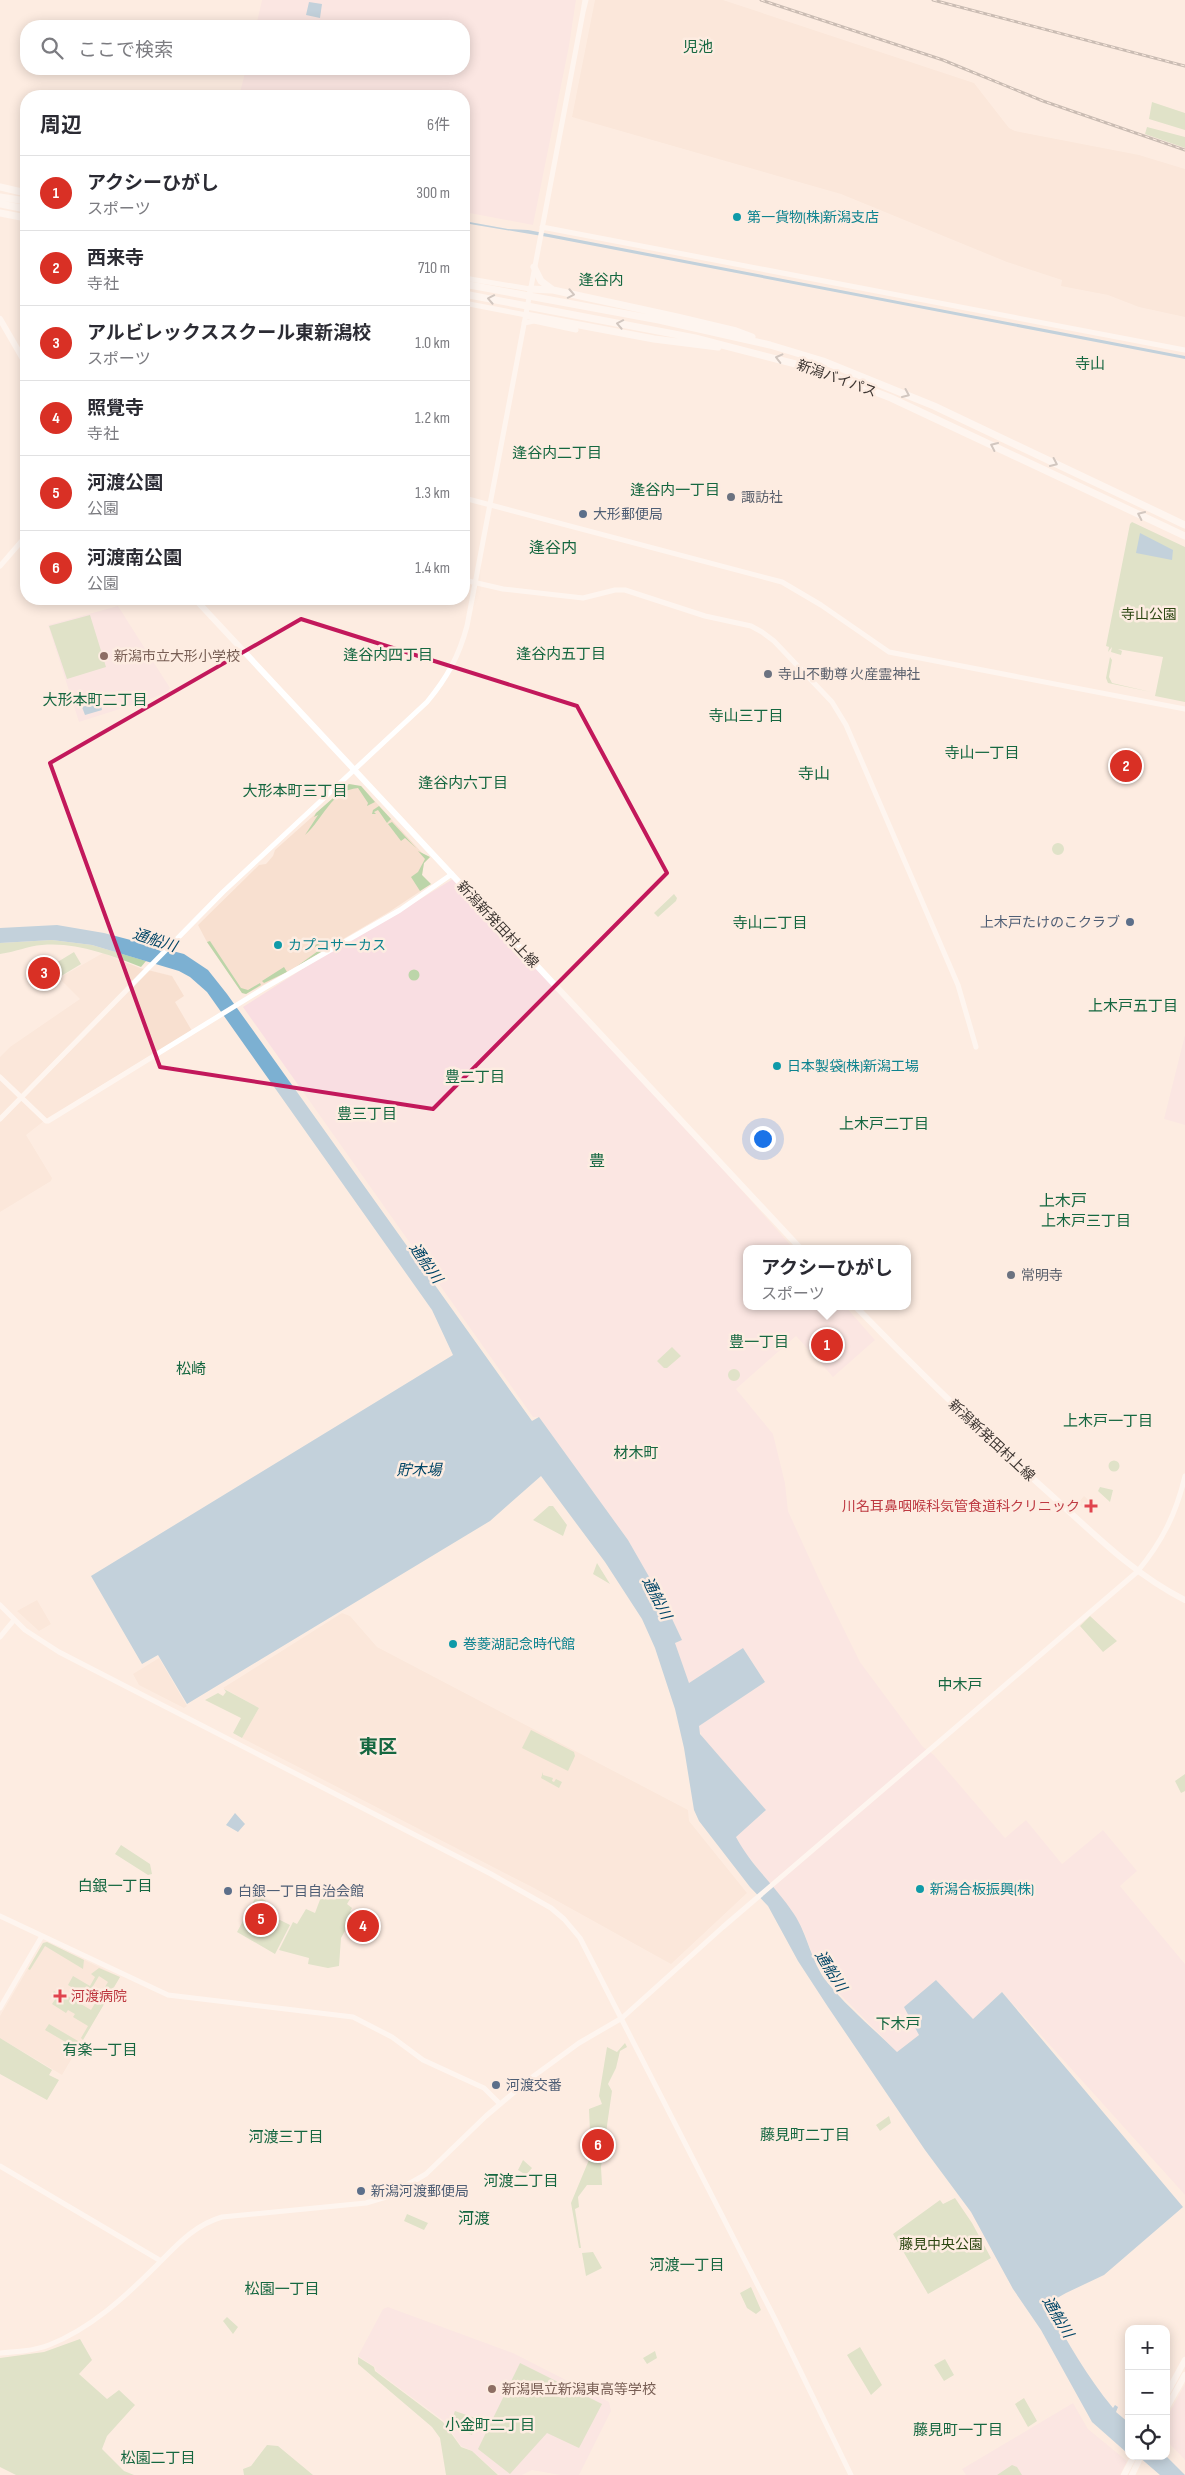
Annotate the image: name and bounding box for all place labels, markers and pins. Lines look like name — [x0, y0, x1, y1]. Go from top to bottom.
place label: 第一貨物(株)新潟支店 — [747, 209, 879, 226]
marker: 第一貨物(株)新潟支店 — [731, 211, 743, 223]
place label: 諏訪社 — [741, 489, 783, 506]
marker: 諏訪社 — [725, 491, 737, 503]
place label: 大形郵便局 — [593, 506, 663, 523]
marker: 大形郵便局 — [577, 508, 589, 520]
place label: 新潟市立大形小学校 — [114, 648, 240, 665]
marker: 新潟市立大形小学校 — [98, 650, 110, 662]
place label: 寺山不動尊 火産霊神社 — [778, 666, 920, 683]
marker: 寺山不動尊 火産霊神社 — [762, 668, 774, 680]
pin: 2 — [1110, 747, 1142, 785]
place label: 上木戸たけのこクラブ — [980, 914, 1120, 931]
marker: 上木戸たけのこクラブ — [1124, 916, 1136, 928]
place label: カプコサーカス — [288, 937, 386, 954]
marker: カプコサーカス — [272, 939, 284, 951]
pin: 3 — [28, 954, 60, 992]
place label: 日本製袋(株)新潟工場 — [787, 1058, 919, 1075]
marker: 日本製袋(株)新潟工場 — [771, 1060, 783, 1072]
place label: 常明寺 — [1021, 1267, 1063, 1284]
marker: 常明寺 — [1005, 1269, 1017, 1281]
pin: 1 — [811, 1326, 843, 1364]
place label: 川名耳鼻咽喉科気管食道科クリニック — [842, 1498, 1080, 1515]
marker: 川名耳鼻咽喉科気管食道科クリニック — [1084, 1499, 1098, 1513]
place label: 巻菱湖記念時代館 — [463, 1636, 575, 1653]
marker: 巻菱湖記念時代館 — [447, 1638, 459, 1650]
place label: 新潟合板振興(株) — [930, 1881, 1034, 1898]
place label: 白銀一丁目自治会館 — [238, 1883, 364, 1900]
marker: 新潟合板振興(株) — [914, 1883, 926, 1895]
marker: 白銀一丁目自治会館 — [222, 1885, 234, 1897]
pin: 5 — [245, 1900, 277, 1938]
pin: 4 — [347, 1907, 379, 1945]
place label: 河渡病院 — [71, 1988, 127, 2005]
marker: 河渡病院 — [53, 1989, 67, 2003]
place label: 河渡交番 — [506, 2077, 562, 2094]
marker: 河渡交番 — [490, 2079, 502, 2091]
pin: 6 — [582, 2126, 614, 2164]
place label: 新潟河渡郵便局 — [371, 2183, 469, 2200]
marker: 新潟河渡郵便局 — [355, 2185, 367, 2197]
place label: 新潟県立新潟東高等学校 — [502, 2381, 656, 2398]
marker: 新潟県立新潟東高等学校 — [486, 2383, 498, 2395]

